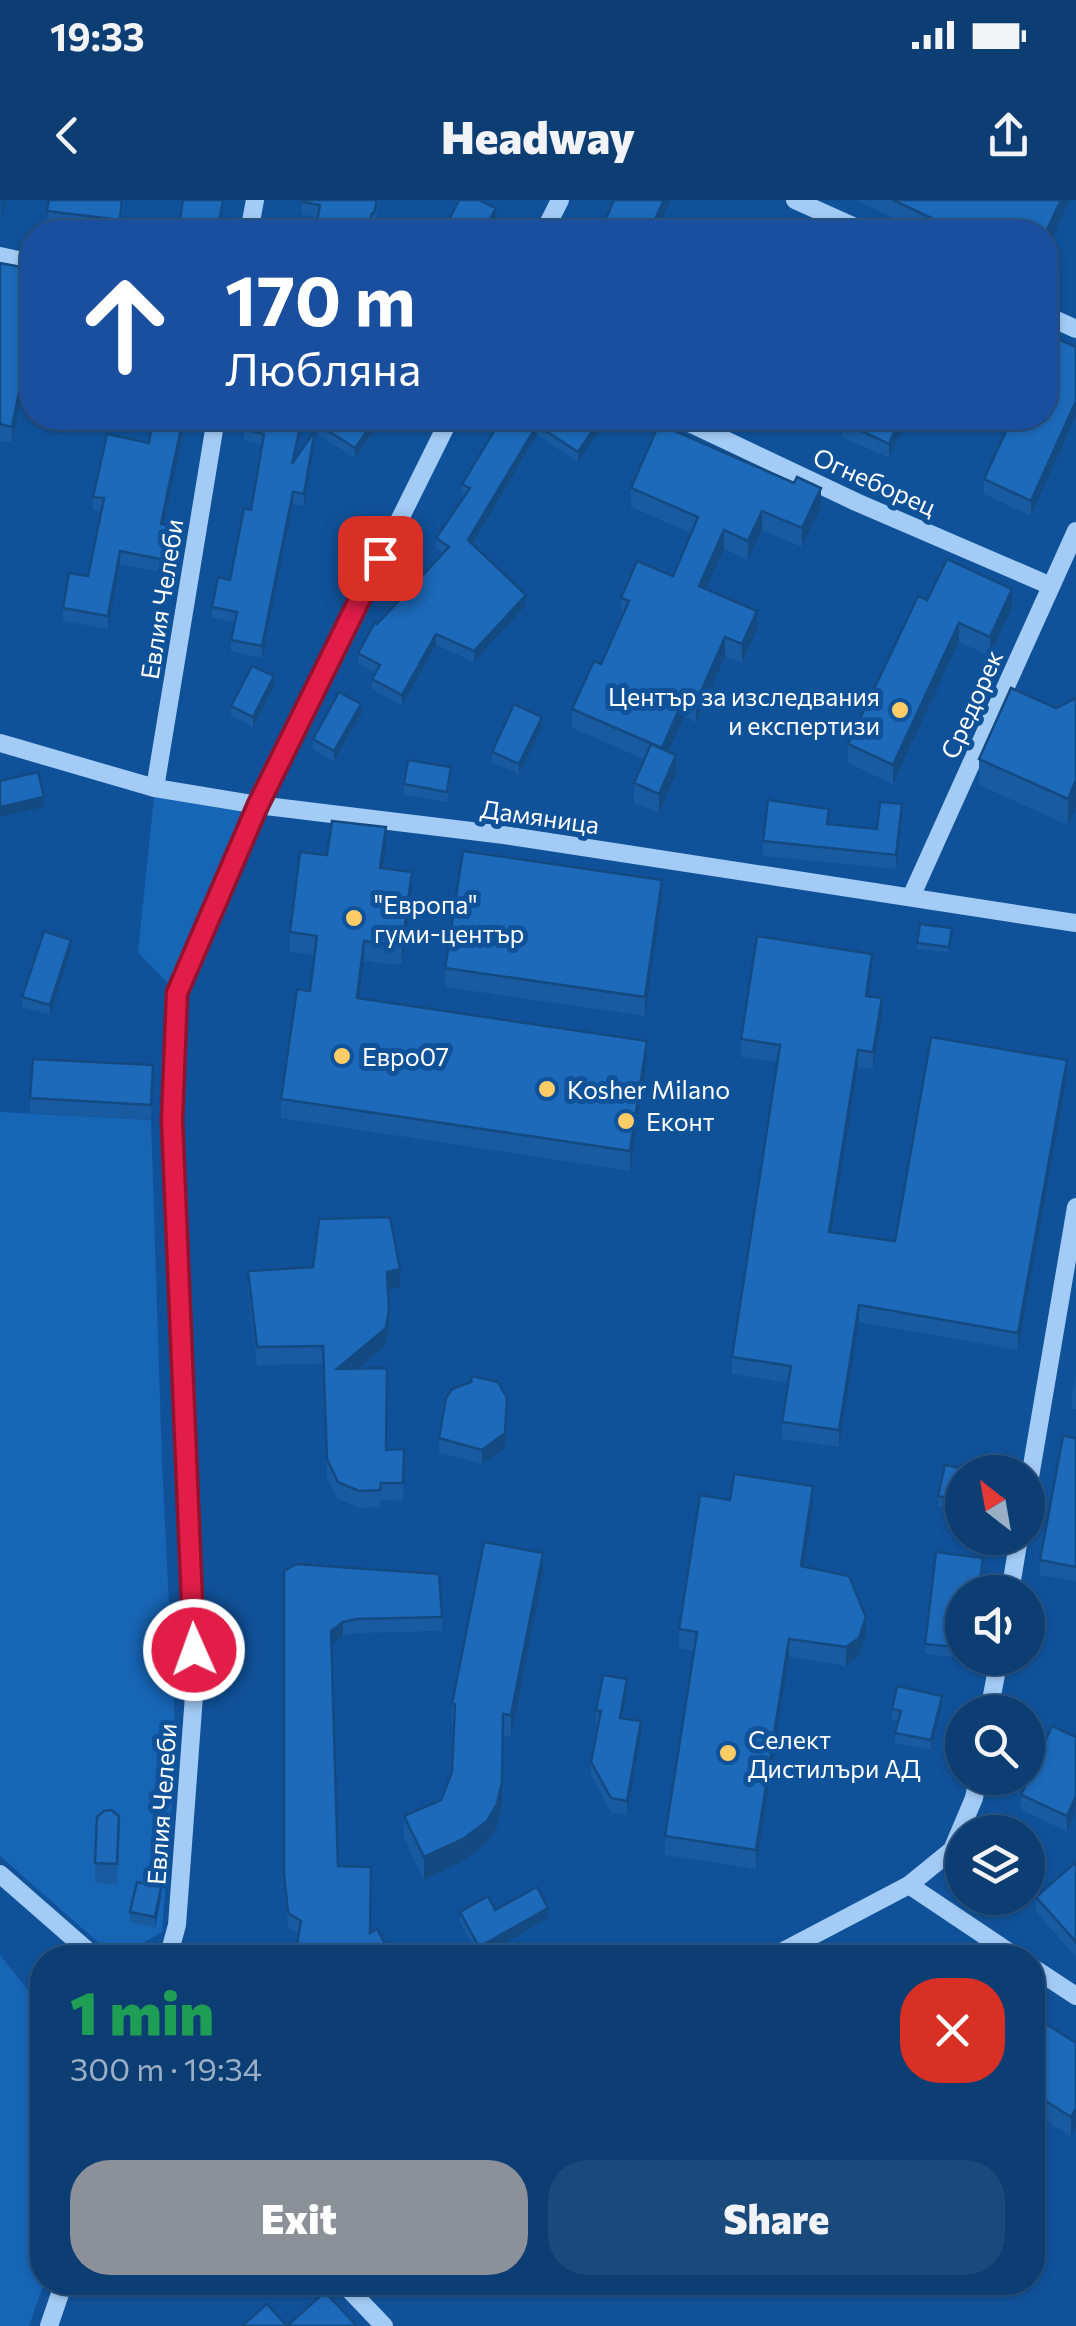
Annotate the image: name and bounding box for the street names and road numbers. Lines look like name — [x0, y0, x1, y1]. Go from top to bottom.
street label: Огнеборец — [809, 441, 941, 522]
street label: Евлия Челеби — [134, 517, 188, 681]
street label: Средорек — [934, 645, 1008, 763]
street label: Дамяница — [479, 793, 601, 839]
street label: Евлия Челеби — [140, 1722, 182, 1886]

